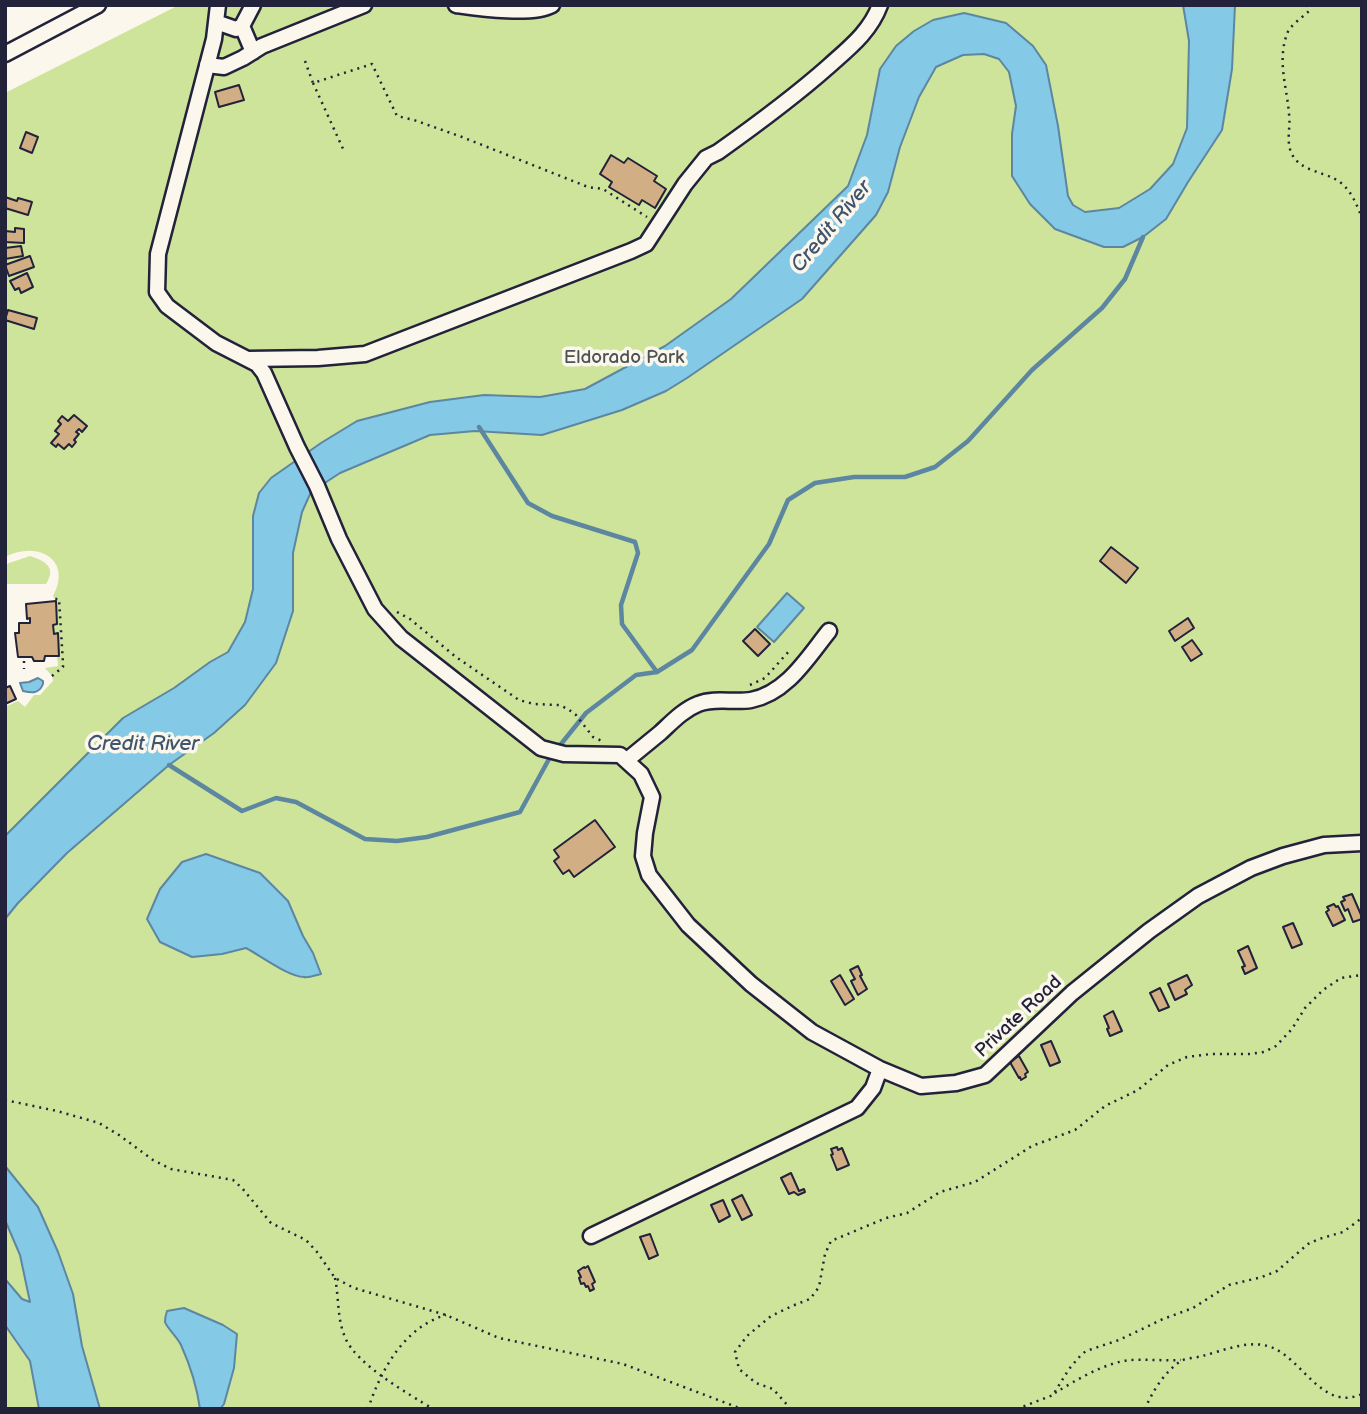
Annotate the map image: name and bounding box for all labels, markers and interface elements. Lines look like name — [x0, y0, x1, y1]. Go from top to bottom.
water label: Credit River — [786, 176, 878, 278]
park label: Eldorado Park — [564, 347, 684, 369]
water label: Credit River — [87, 732, 199, 758]
street label: Private Road — [971, 971, 1067, 1063]

